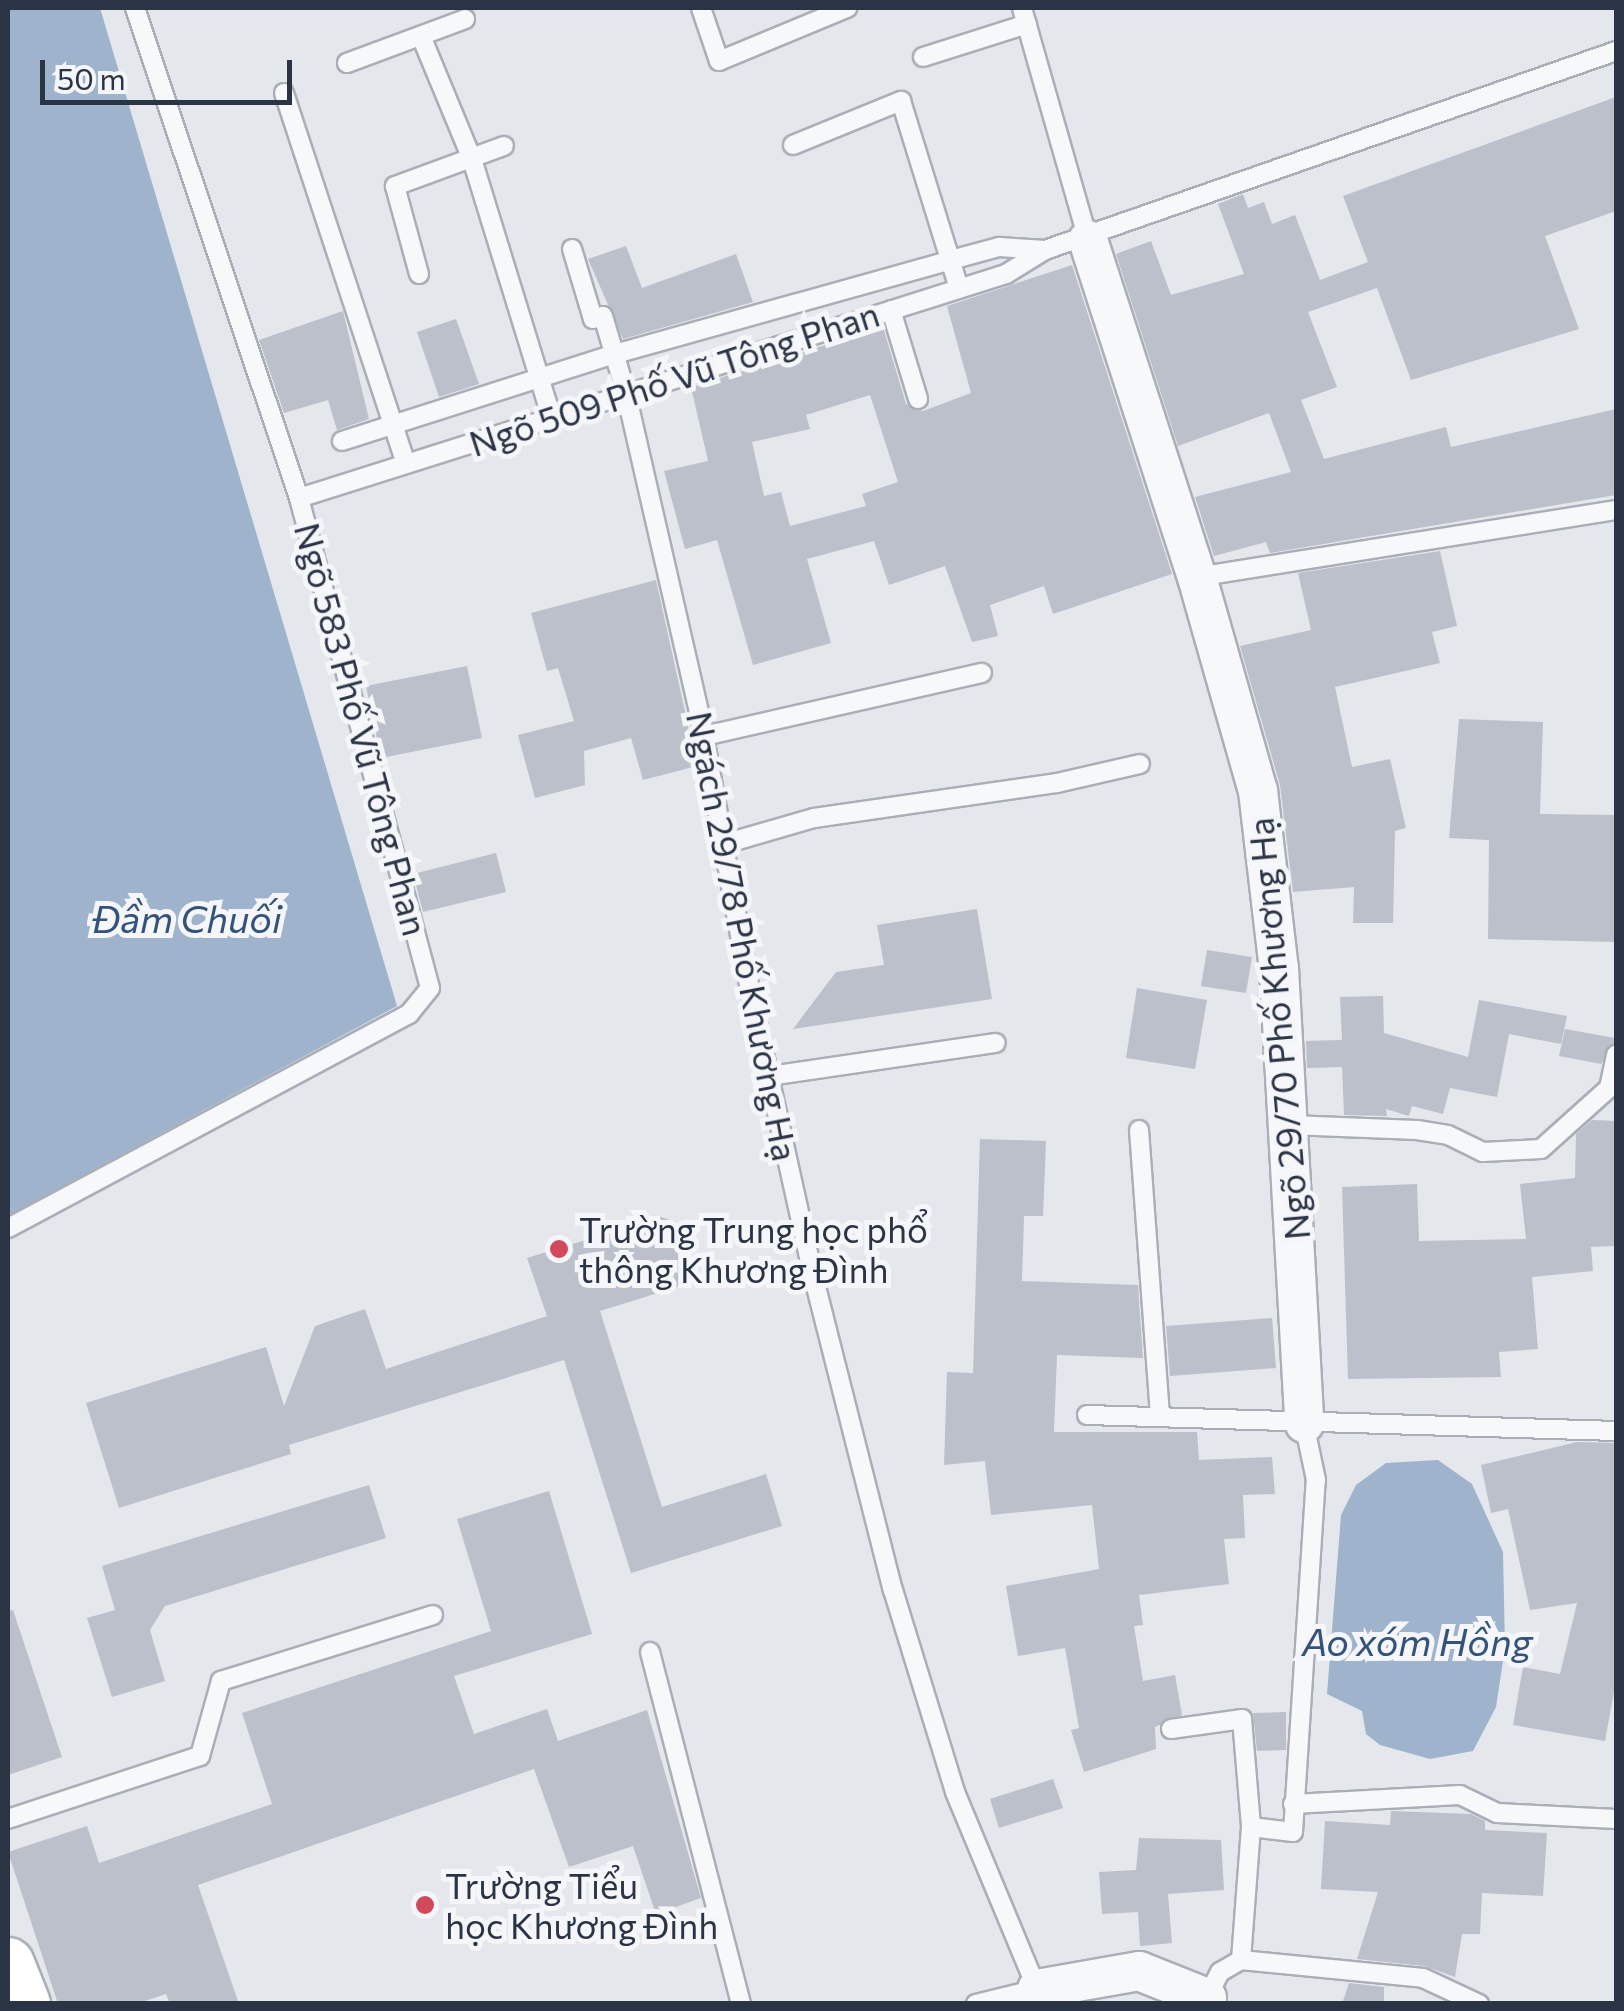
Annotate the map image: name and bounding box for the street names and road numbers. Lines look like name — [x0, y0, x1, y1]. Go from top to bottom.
street label: Ngõ 509 Phố Vũ Tông Phan — [464, 292, 884, 464]
street label: Ngõ 583 Phố Vũ Tông Phan — [287, 518, 437, 940]
street label: Ngách 29/78 Phố Khương Hạ — [679, 708, 807, 1164]
street label: Ngõ 29/70 Phố Khương Hạ — [1239, 816, 1317, 1242]

